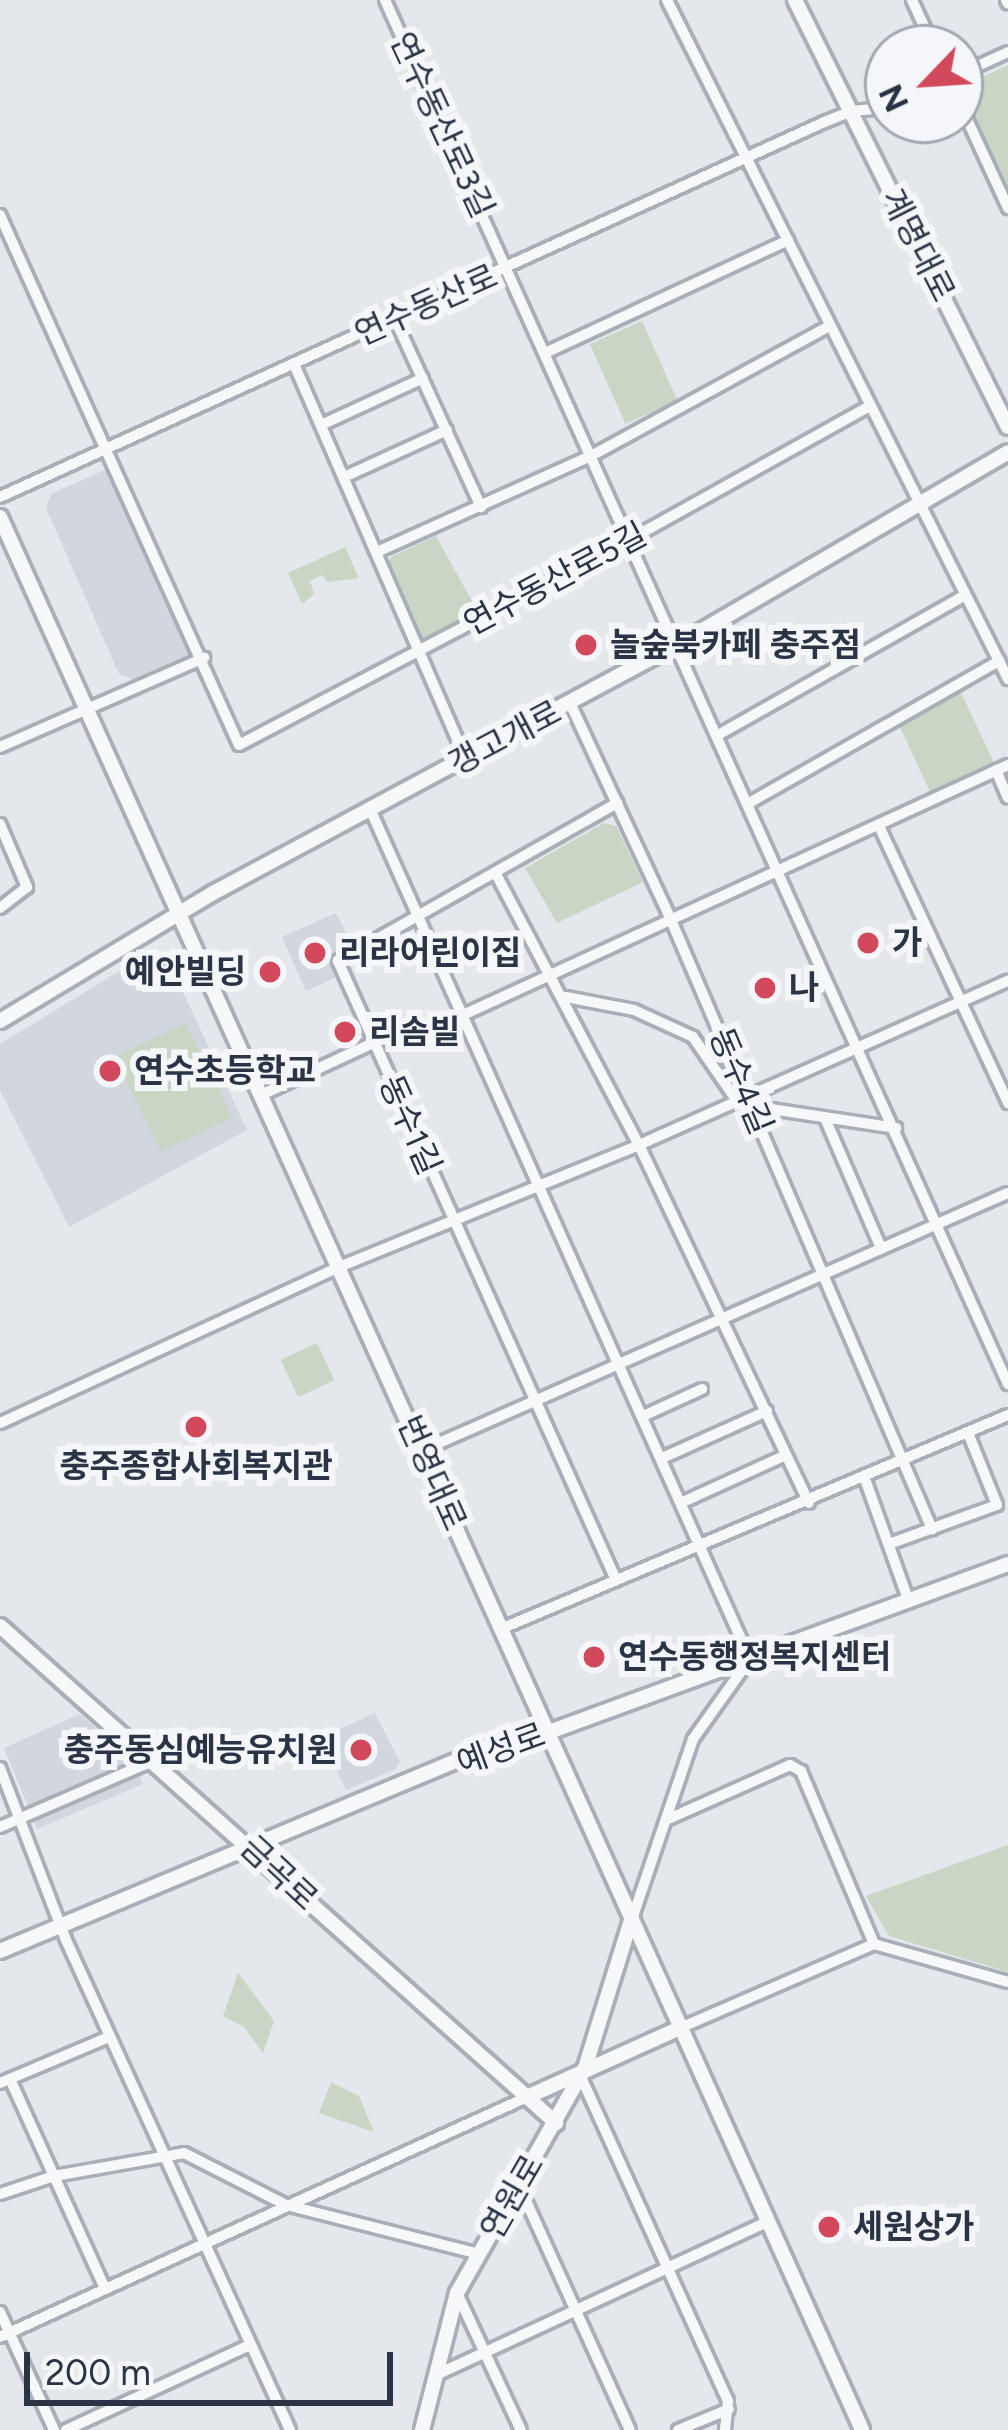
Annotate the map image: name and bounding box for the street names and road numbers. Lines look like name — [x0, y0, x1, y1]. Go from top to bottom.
street label: 연수동산로3길 — [382, 26, 502, 224]
street label: 계명대로 — [873, 182, 963, 308]
street label: 연수동산로 — [349, 256, 503, 354]
street label: 연수동산로5길 — [457, 514, 653, 644]
street label: 갱고개로 — [442, 692, 568, 784]
street label: 동수4길 — [701, 1022, 781, 1140]
street label: 동수1길 — [371, 1069, 449, 1181]
street label: 번영대로 — [389, 1409, 475, 1537]
street label: 예성로 — [451, 1715, 551, 1783]
street label: 금곡로 — [232, 1827, 326, 1919]
street label: 연원로 — [472, 2148, 552, 2246]

